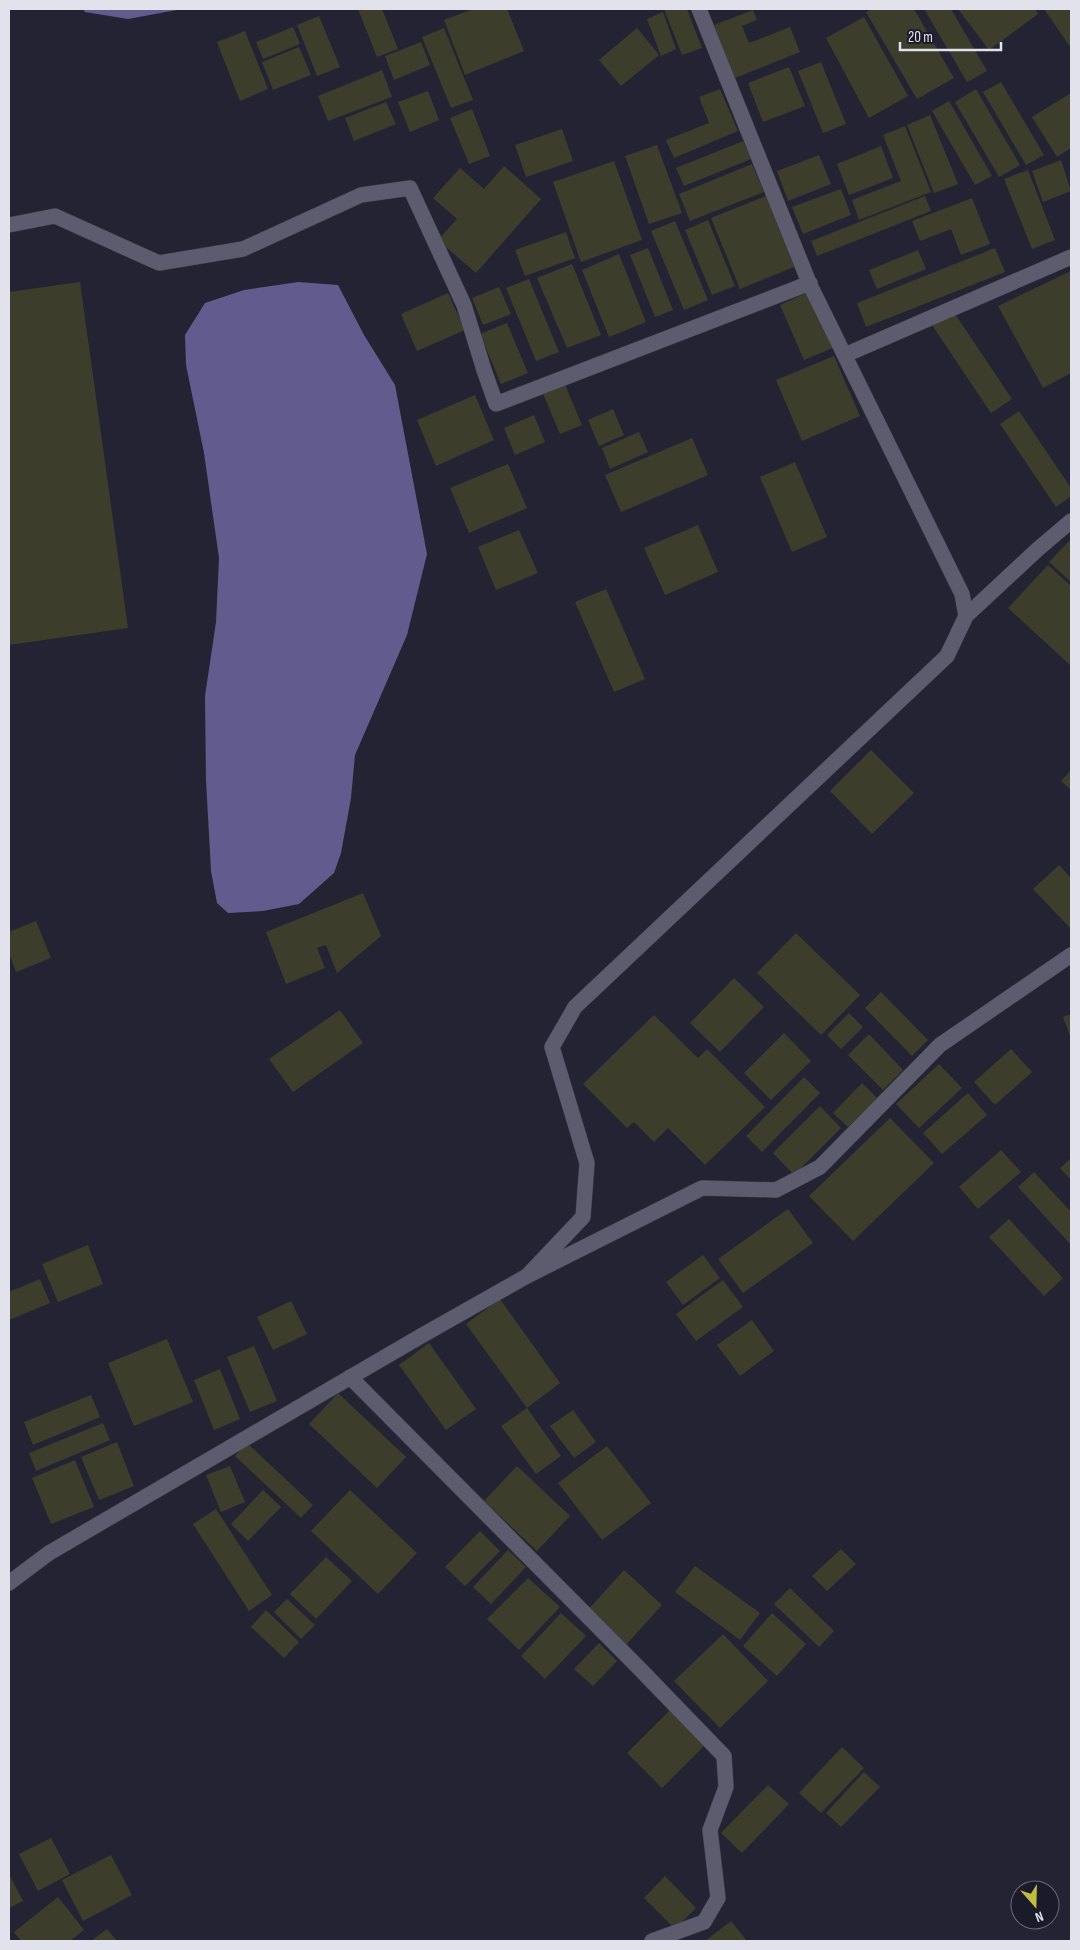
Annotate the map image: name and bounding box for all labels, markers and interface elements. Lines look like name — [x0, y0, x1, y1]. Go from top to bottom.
scale bar — [900, 20, 1001, 52]
text: 20 m — [908, 28, 933, 47]
north arrow — [1010, 1880, 1060, 1930]
text: N — [1033, 1907, 1046, 1926]

